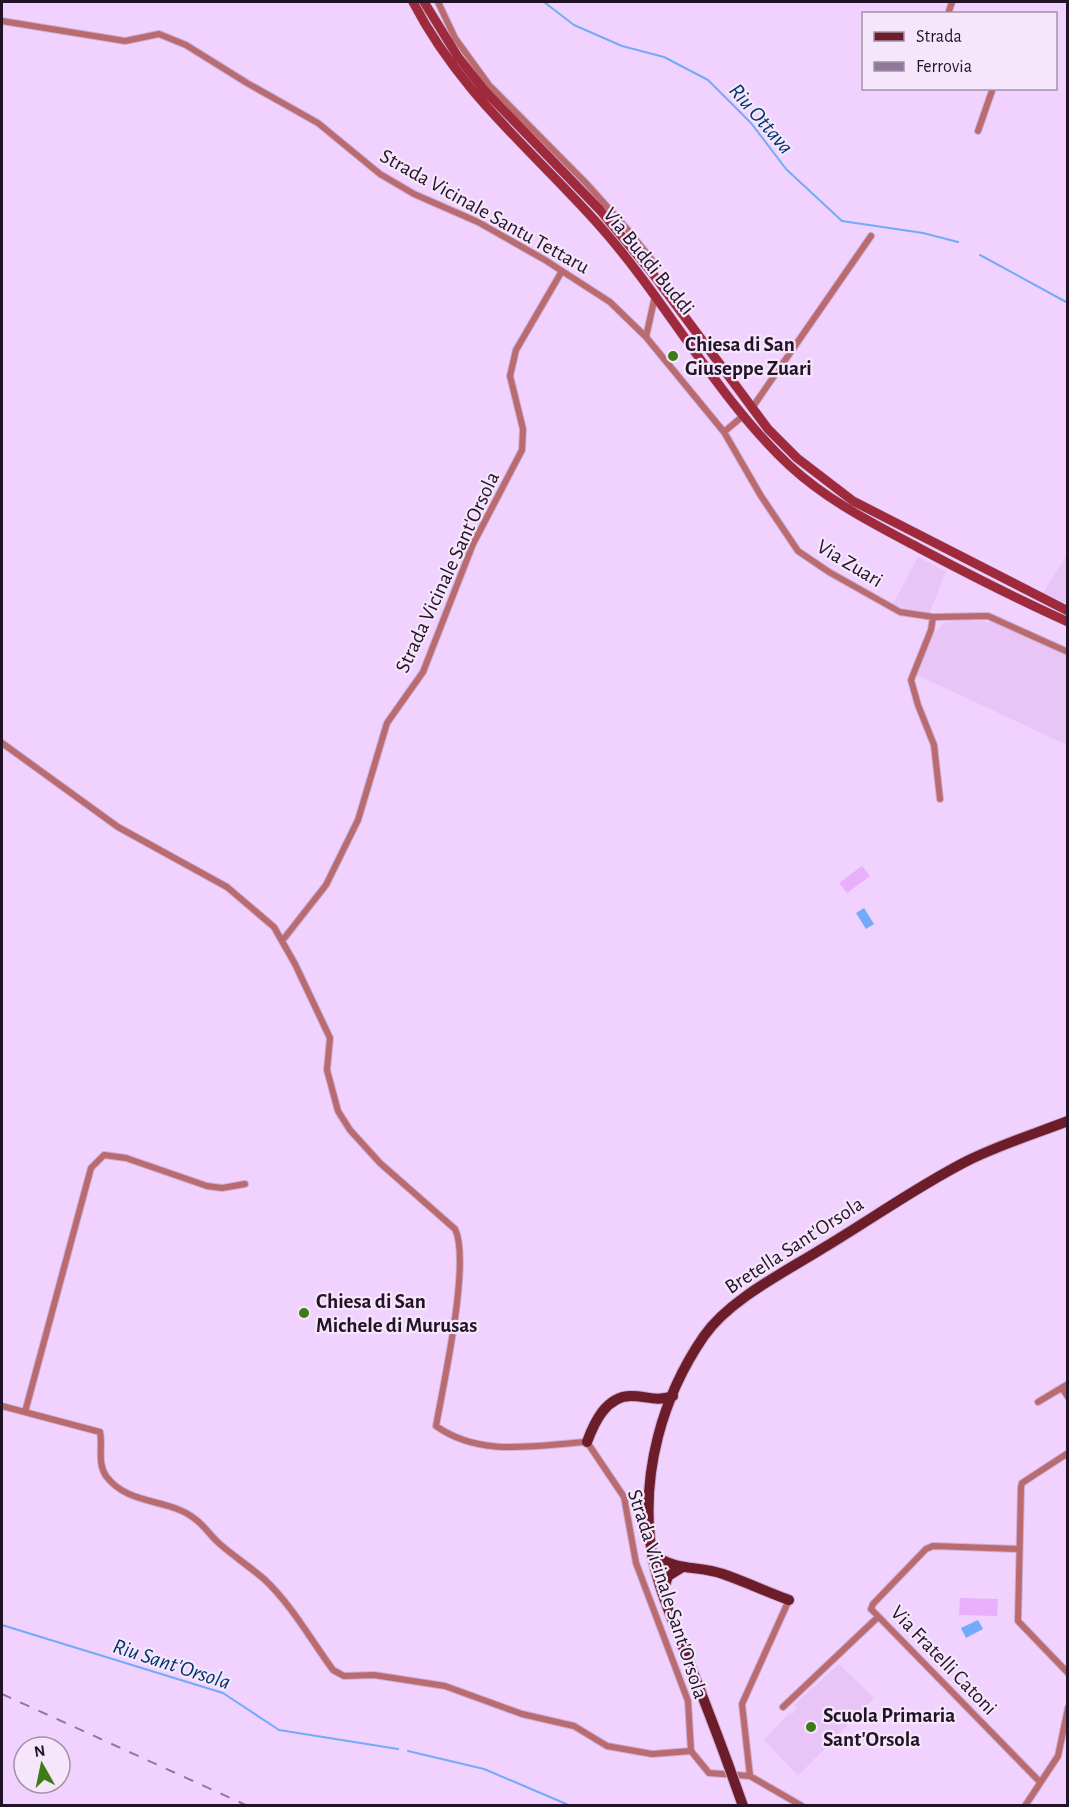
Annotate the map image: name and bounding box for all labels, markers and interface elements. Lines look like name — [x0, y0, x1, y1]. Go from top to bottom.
legend — [862, 12, 1057, 90]
text: Strada — [916, 28, 962, 46]
text: Ferrovia — [916, 58, 972, 76]
water label: Riu Ottava — [725, 79, 798, 158]
street label: Strada Vicinale Santu Tettaru — [377, 145, 593, 278]
street label: Via Buddi Buddi — [599, 204, 698, 319]
place label: Chiesa di San Giuseppe Zuari — [685, 334, 812, 379]
marker: Chiesa di San Giuseppe Zuari — [666, 349, 680, 363]
street label: Strada Vicinale Sant'Orsola — [392, 468, 503, 676]
street label: Via Zuari — [813, 536, 886, 591]
street label: Bretella Sant'Orsola — [721, 1193, 867, 1298]
place label: Chiesa di San Michele di Murusas — [316, 1291, 477, 1336]
marker: Chiesa di San Michele di Murusas — [297, 1306, 311, 1320]
street label: Strada Vicinale Sant'Orsola — [624, 1487, 711, 1702]
street label: Via Fratelli Catoni — [887, 1602, 1001, 1719]
water label: Riu Sant'Orsola — [110, 1635, 233, 1693]
place label: Scuola Primaria Sant'Orsola — [823, 1705, 955, 1750]
marker: Scuola Primaria Sant'Orsola — [804, 1720, 818, 1734]
north arrow — [12, 1735, 72, 1795]
text: N — [33, 1742, 47, 1760]

